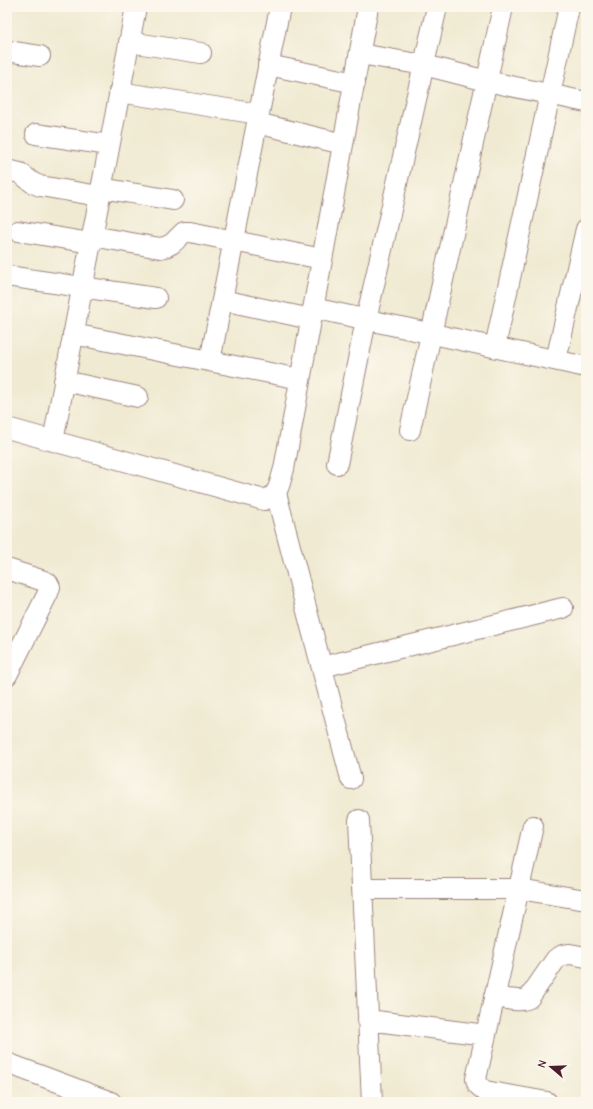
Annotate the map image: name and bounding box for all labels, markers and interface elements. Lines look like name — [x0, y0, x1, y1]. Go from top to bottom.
north arrow — [531, 1047, 571, 1087]
text: N — [535, 1058, 549, 1069]

